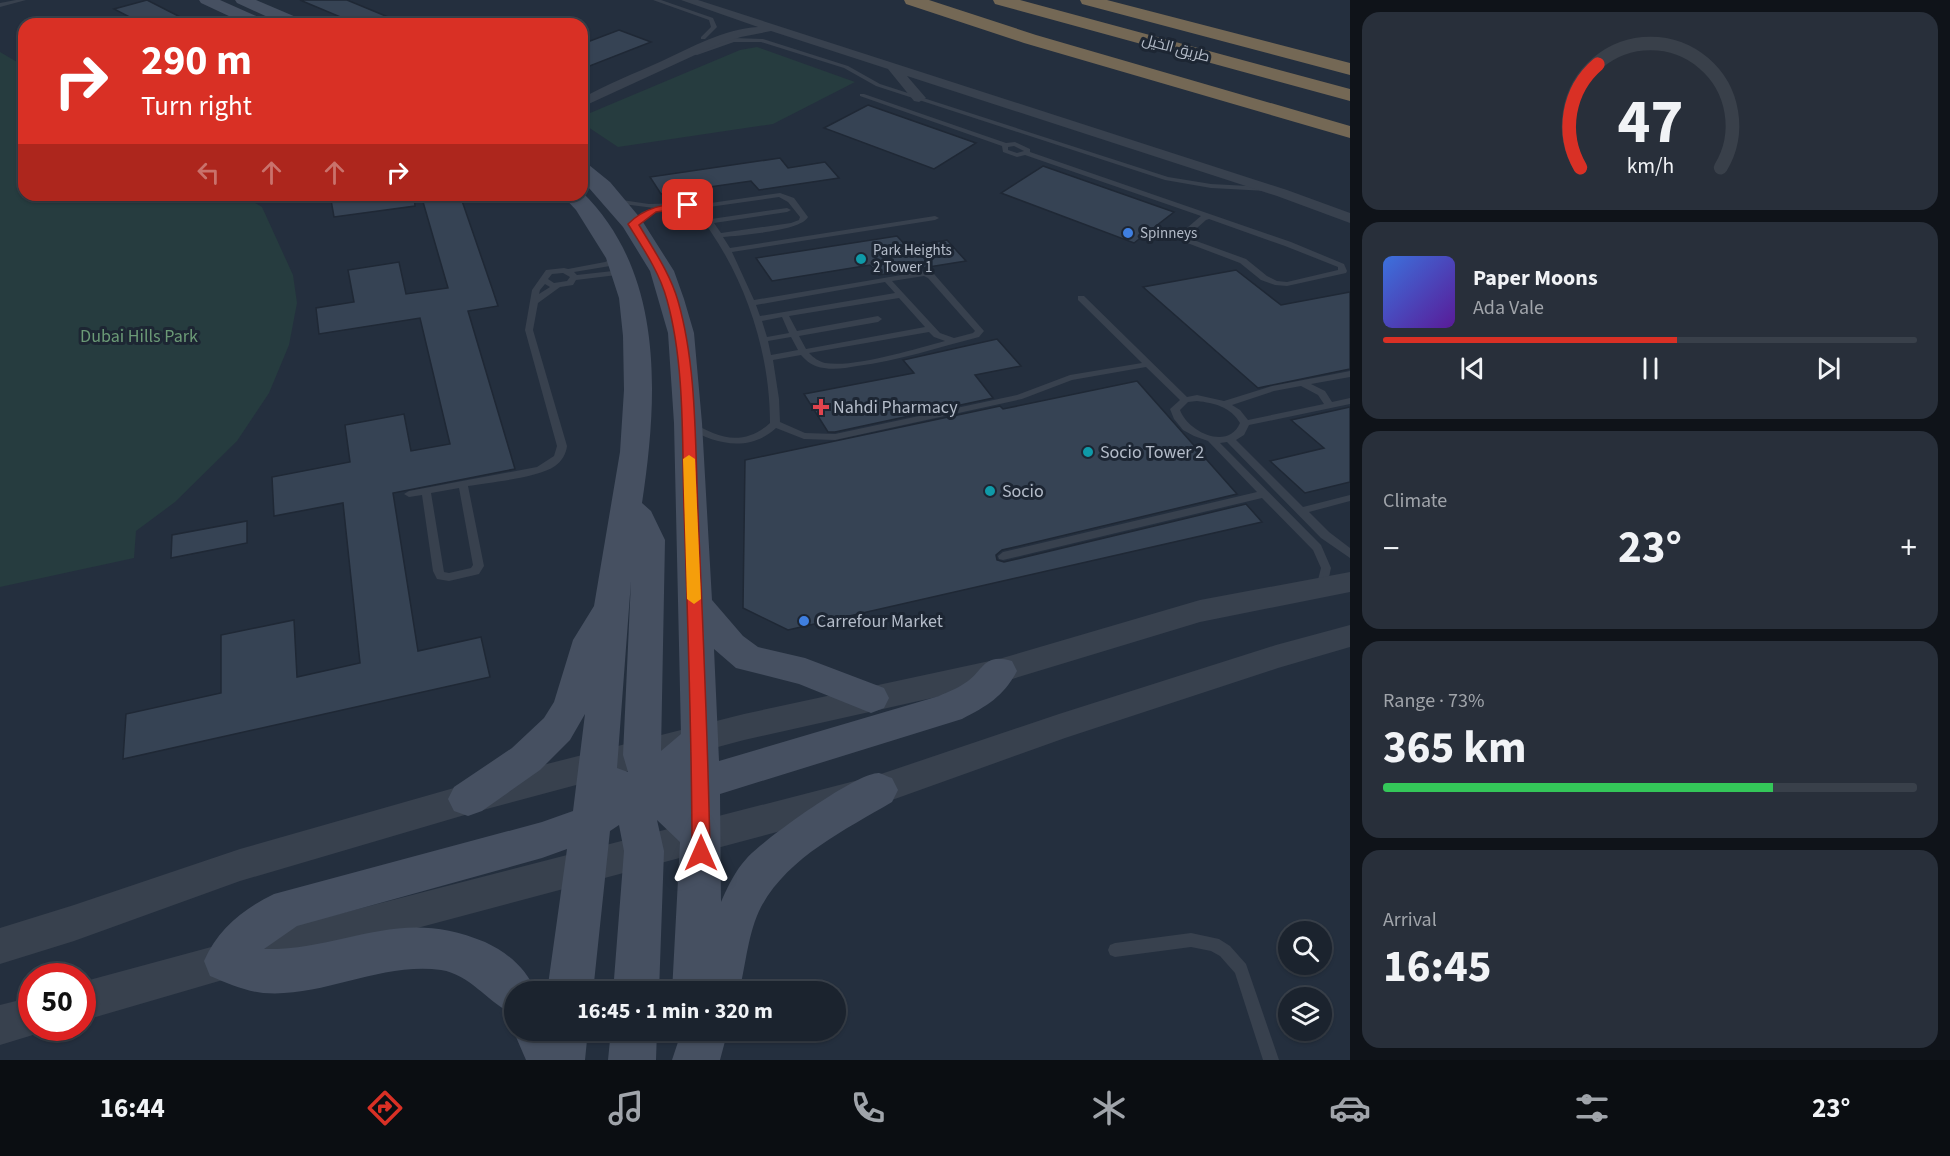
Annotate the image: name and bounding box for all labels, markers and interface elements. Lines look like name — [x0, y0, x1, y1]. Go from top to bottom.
street label: طريق الخيل — [1140, 29, 1212, 68]
text: 290 m — [141, 31, 252, 91]
icon: right — [42, 42, 120, 120]
text: 47 — [1617, 78, 1683, 167]
text: Turn right — [141, 87, 252, 126]
text: km/h — [1626, 151, 1674, 182]
icon: left — [192, 156, 225, 189]
icon: ahead — [255, 156, 288, 189]
icon: ahead — [318, 156, 351, 189]
icon: right — [381, 156, 414, 189]
pin — [662, 179, 713, 230]
icon: arrive — [671, 188, 704, 221]
place label: Spinneys — [1140, 223, 1197, 244]
marker: Spinneys — [1121, 226, 1135, 240]
place label: Park Heights 2 Tower 1 — [873, 240, 952, 278]
marker: Park Heights 2 Tower 1 — [854, 252, 868, 266]
text: Paper Moons — [1473, 262, 1598, 294]
text: Ada Vale — [1473, 294, 1544, 322]
park label: Dubai Hills Park — [80, 324, 198, 349]
icon: previous — [1456, 352, 1489, 385]
icon: pause — [1634, 352, 1667, 385]
icon: next — [1812, 352, 1845, 385]
place label: Nahdi Pharmacy — [833, 395, 958, 420]
marker: Nahdi Pharmacy — [814, 400, 828, 414]
place label: Socio Tower 2 — [1100, 440, 1204, 465]
marker: Socio Tower 2 — [1081, 445, 1095, 459]
place label: Socio — [1002, 479, 1044, 504]
marker: Socio — [983, 484, 997, 498]
text: Climate — [1383, 487, 1447, 515]
text: 23° — [1618, 516, 1682, 580]
text: − — [1383, 525, 1399, 572]
text: + — [1901, 525, 1917, 572]
place label: Carrefour Market — [816, 609, 943, 634]
marker: Carrefour Market — [797, 614, 811, 628]
text: Range · 73% — [1383, 687, 1484, 715]
text: 365 km — [1383, 716, 1527, 780]
position arrow — [669, 821, 733, 885]
text: Arrival — [1383, 906, 1437, 934]
map controls — [1278, 921, 1332, 1041]
button: search — [1278, 921, 1332, 975]
text: 16:45 — [1383, 935, 1492, 999]
speed limit sign: 50 — [18, 963, 96, 1041]
button: layers — [1278, 987, 1332, 1041]
text: 16:45 · 1 min · 320 m — [577, 995, 773, 1027]
icon: directions — [364, 1087, 406, 1129]
icon: music — [605, 1087, 647, 1129]
icon: phone — [847, 1087, 889, 1129]
icon: climate — [1088, 1087, 1130, 1129]
icon: car — [1329, 1087, 1371, 1129]
icon: filters — [1571, 1087, 1613, 1129]
text: 16:44 — [100, 1089, 165, 1128]
text: 23° — [1812, 1089, 1850, 1128]

